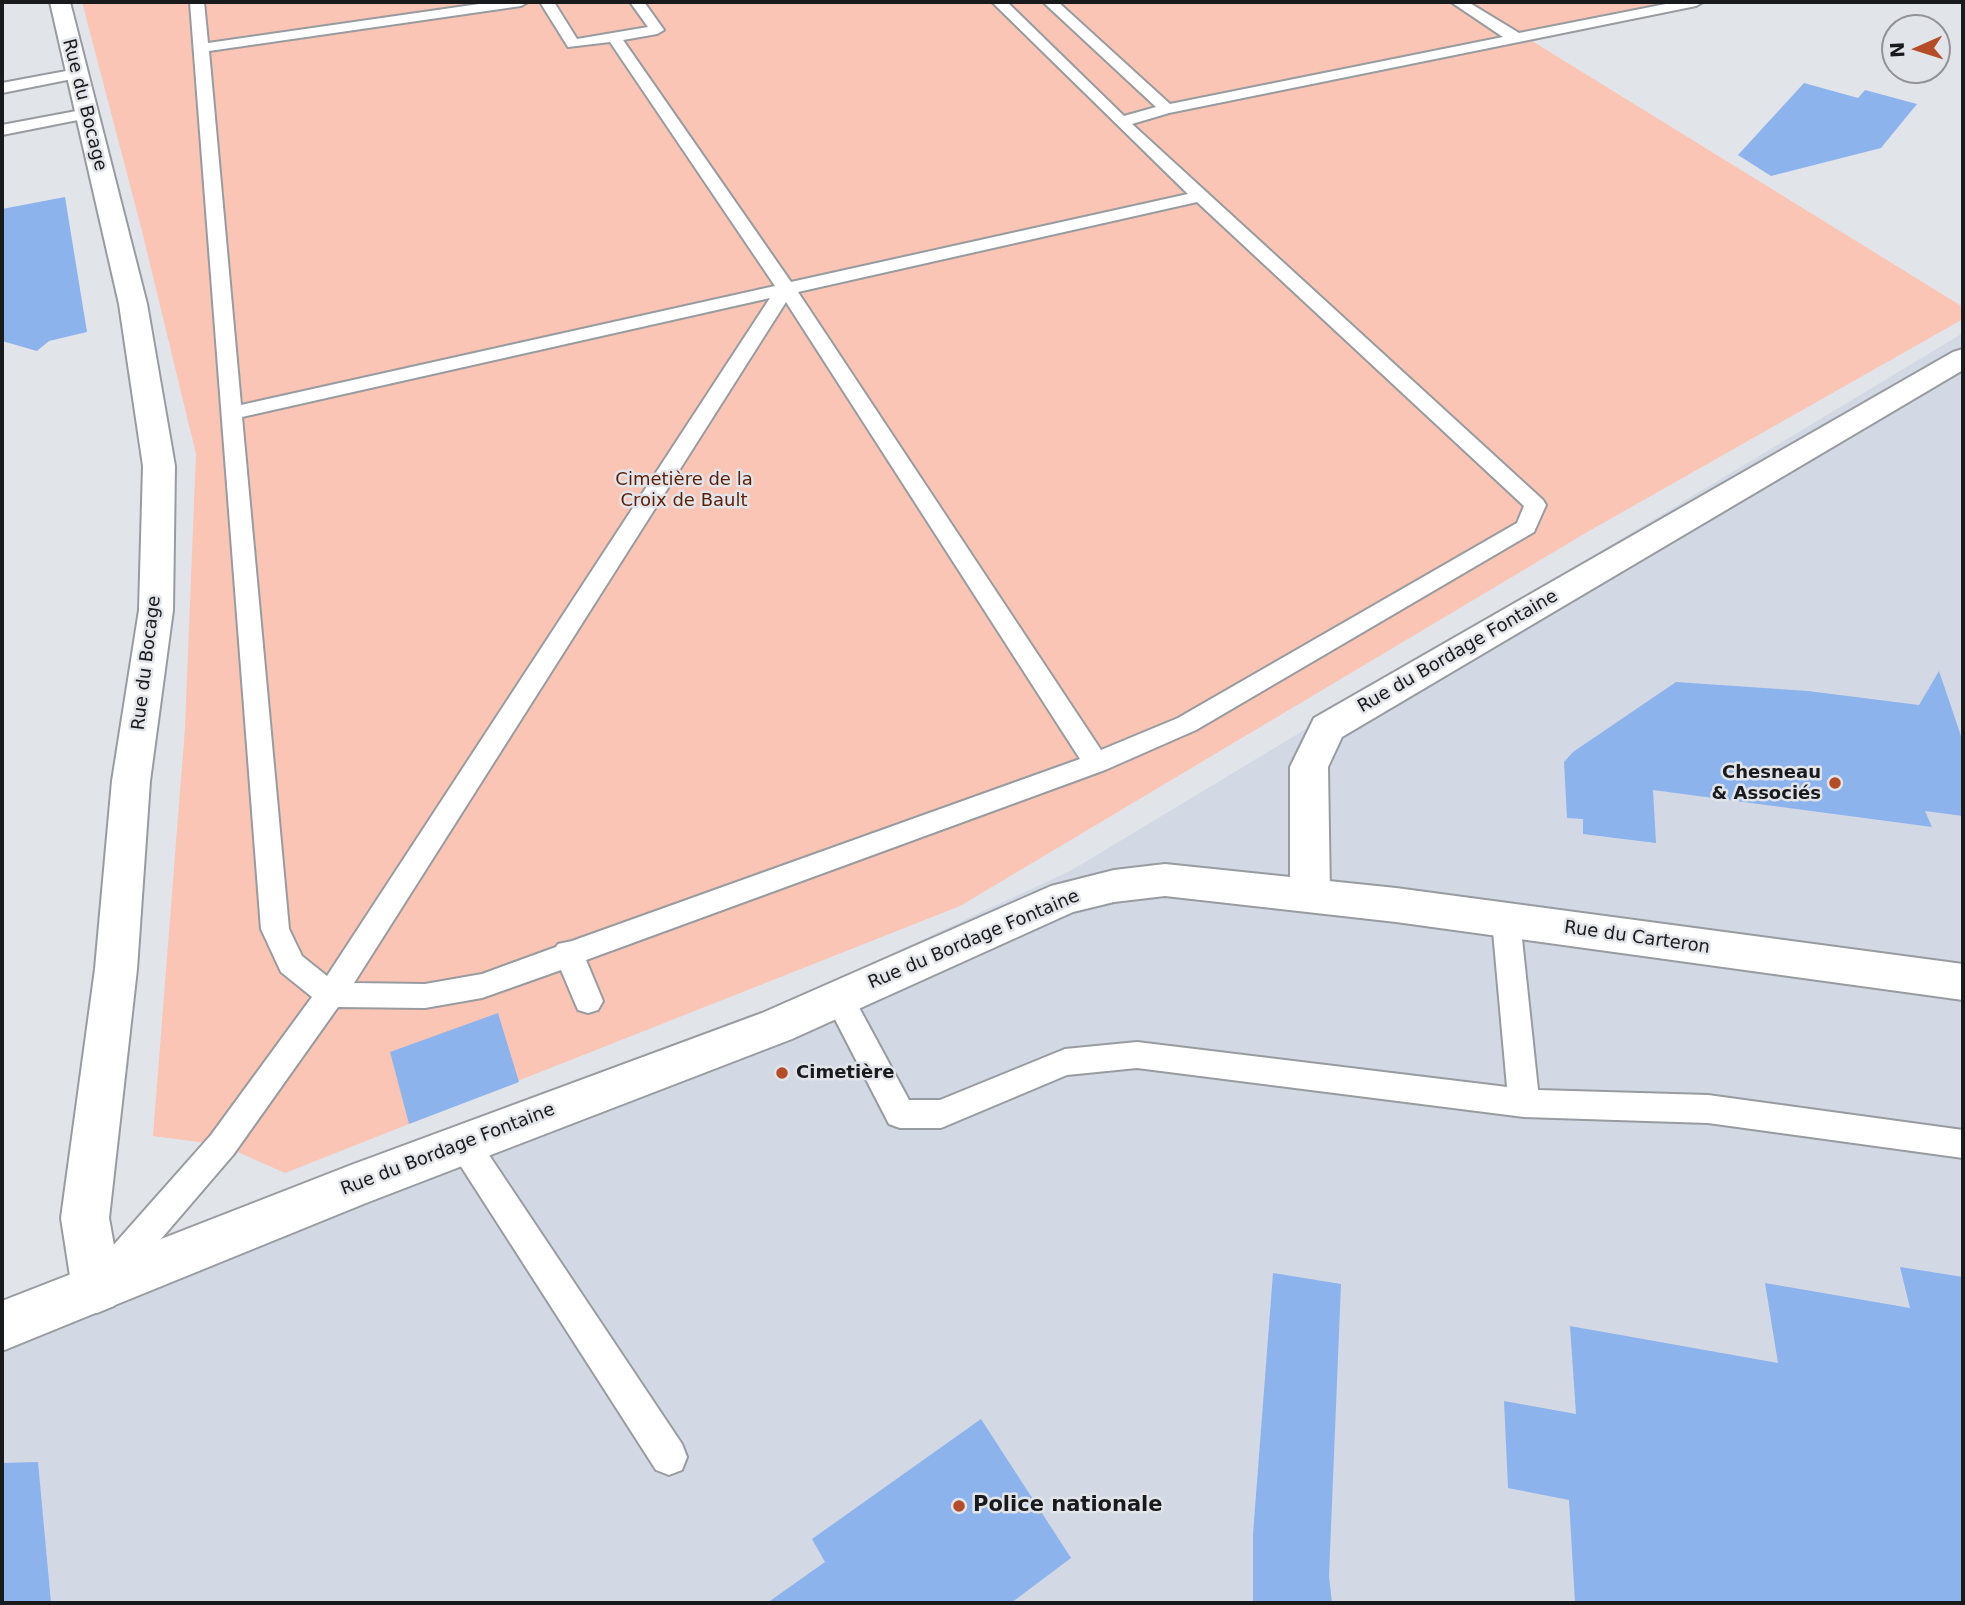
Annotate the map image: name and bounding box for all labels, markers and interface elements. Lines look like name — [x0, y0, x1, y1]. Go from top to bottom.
north arrow — [1881, 14, 1951, 84]
street label: Rue du Bocage — [57, 37, 111, 173]
text: N — [1886, 41, 1908, 59]
park label: Cimetière de la Croix de Bault — [615, 469, 753, 512]
street label: Rue du Bordage Fontaine — [1354, 586, 1562, 718]
street label: Rue du Bocage — [128, 595, 166, 731]
place label: Chesneau & Associés — [1712, 762, 1821, 804]
marker: Chesneau & Associés — [1827, 775, 1843, 791]
street label: Rue du Bordage Fontaine — [865, 886, 1083, 994]
street label: Rue du Carteron — [1563, 917, 1711, 959]
place label: Cimetière — [796, 1062, 894, 1084]
marker: Cimetière — [774, 1065, 790, 1081]
street label: Rue du Bordage Fontaine — [338, 1099, 558, 1201]
place label: Police nationale — [973, 1493, 1163, 1519]
marker: Police nationale — [951, 1498, 967, 1514]

